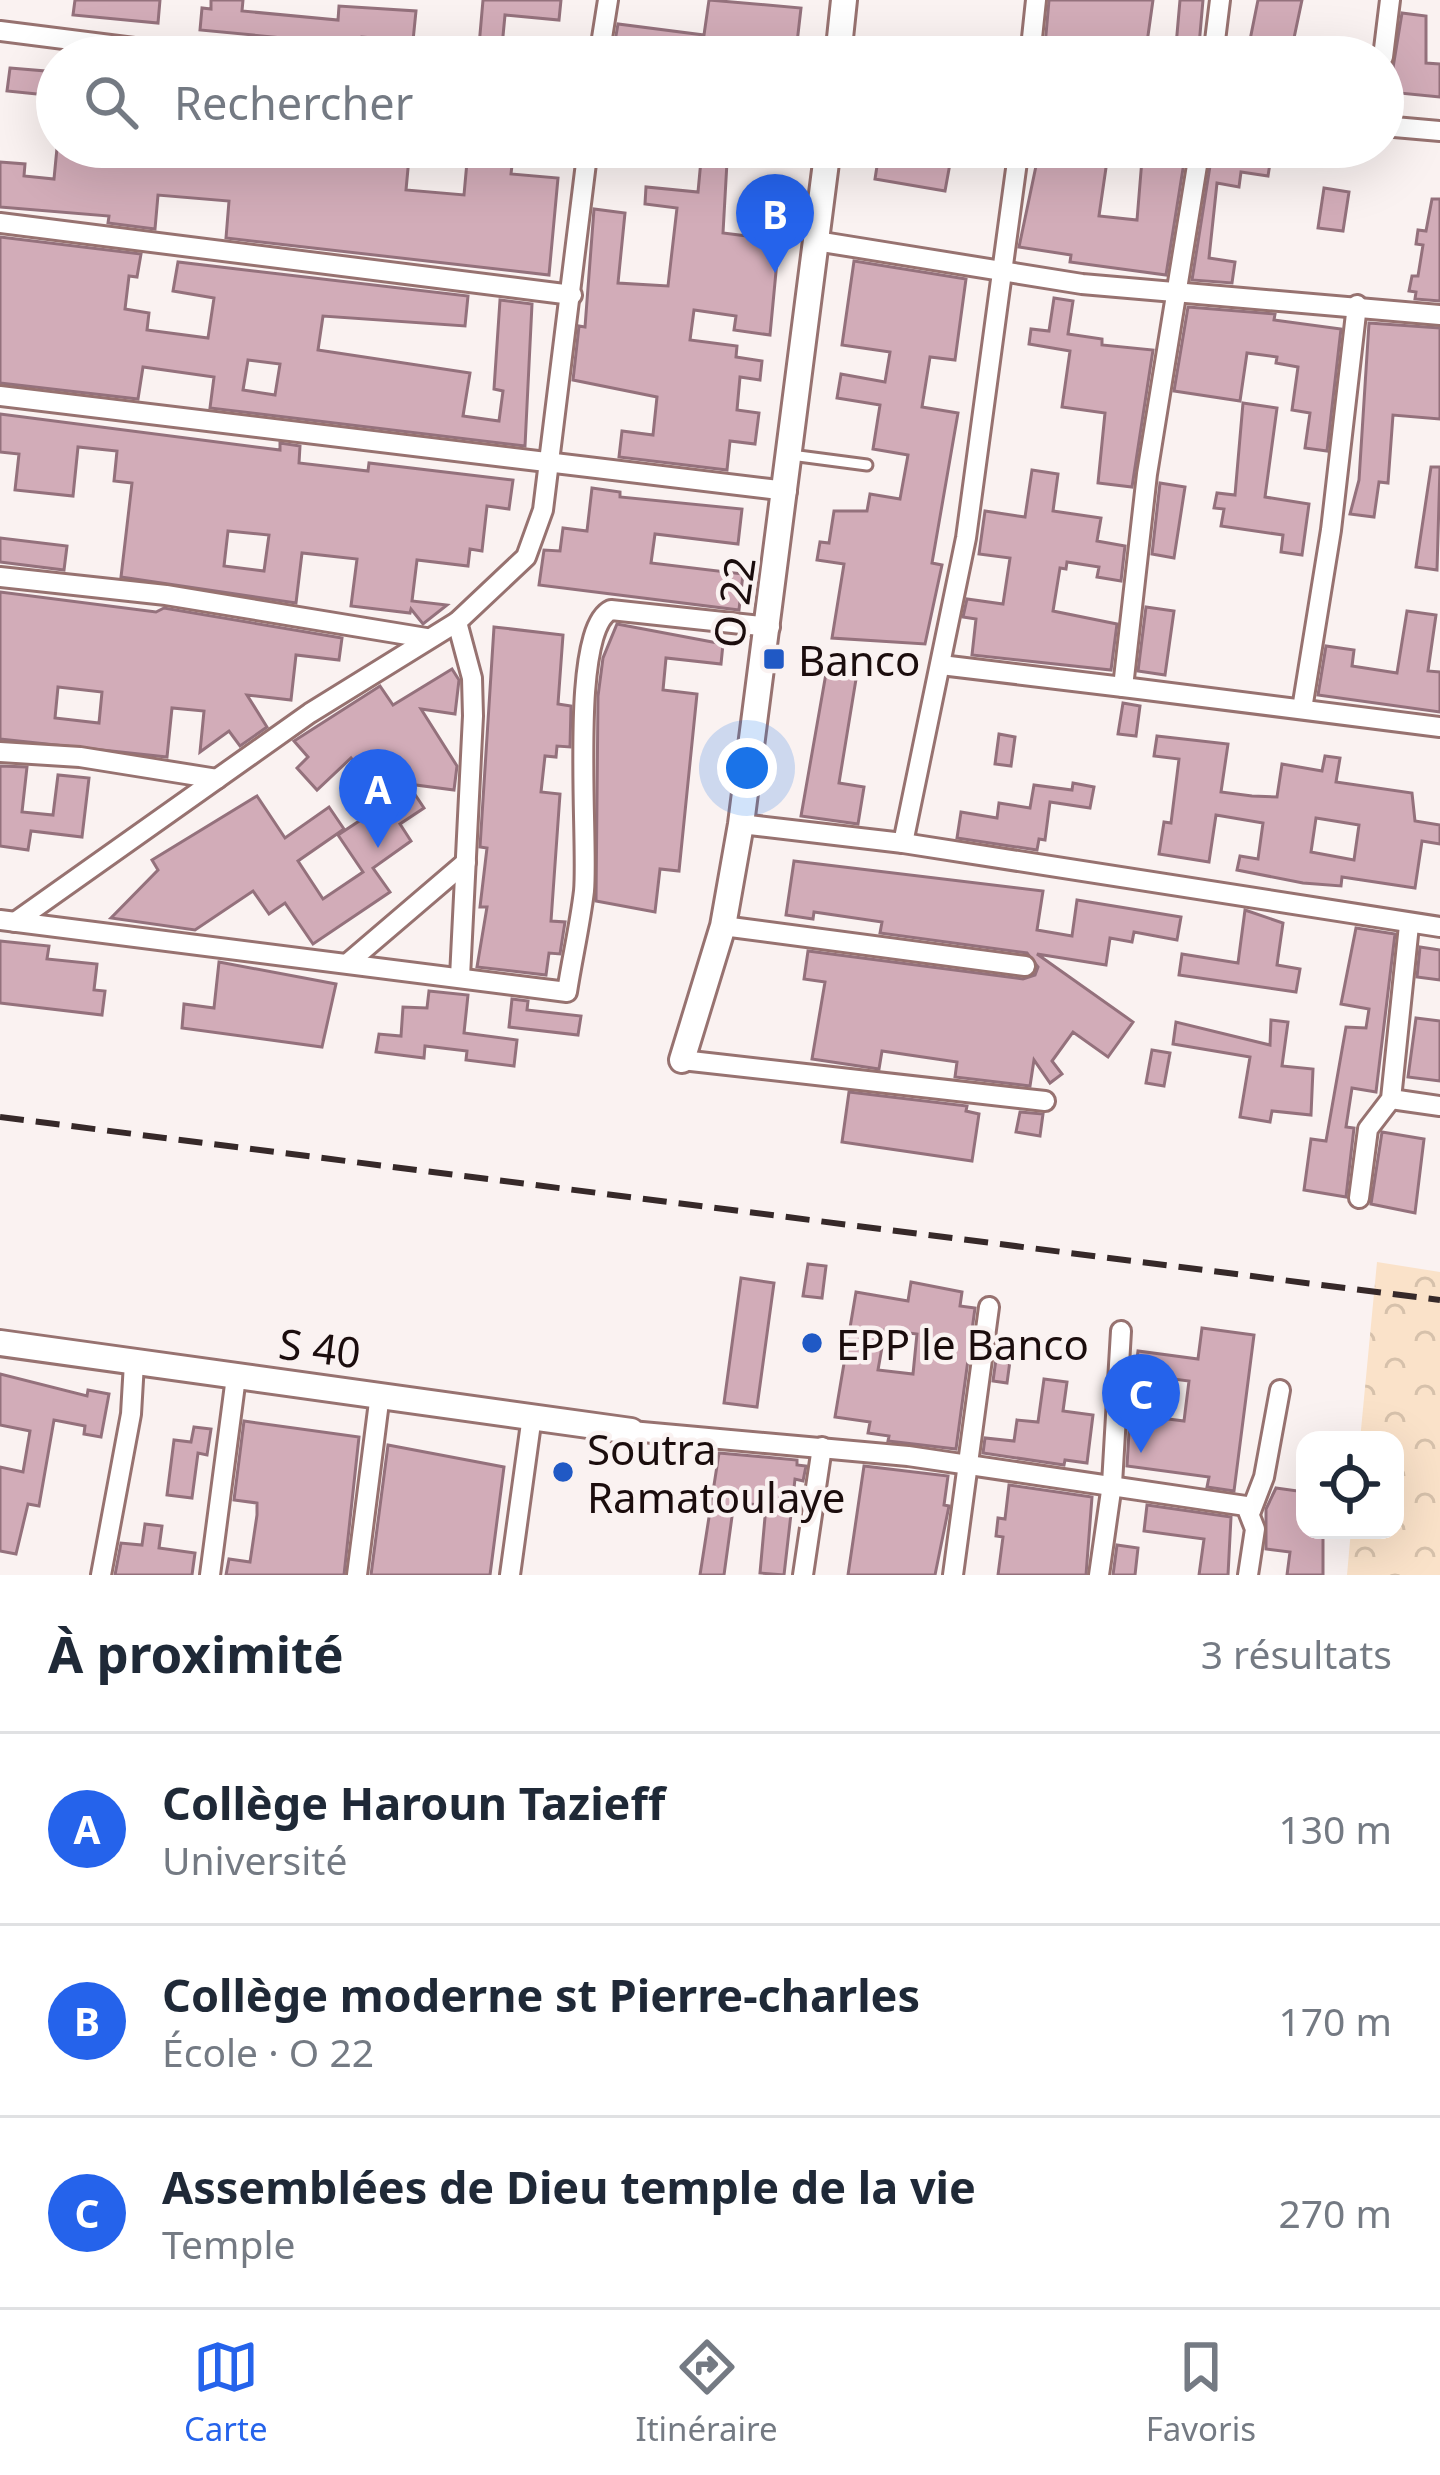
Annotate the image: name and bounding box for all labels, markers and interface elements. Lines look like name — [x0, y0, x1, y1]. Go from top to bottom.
search box — [36, 36, 1404, 168]
icon: search — [78, 69, 144, 135]
text: Rechercher — [174, 72, 413, 133]
pin: B — [736, 174, 814, 273]
street label: O 22 — [698, 553, 768, 651]
place label: Banco — [798, 631, 920, 688]
marker: Banco — [761, 646, 787, 672]
your location — [717, 738, 777, 798]
pin: A — [339, 749, 417, 848]
street label: S 40 — [276, 1314, 364, 1380]
place label: EPP le Banco — [836, 1315, 1089, 1372]
marker: EPP le Banco — [799, 1330, 825, 1356]
pin: C — [1102, 1354, 1180, 1453]
place label: Soutra Ramatoulaye — [587, 1420, 846, 1525]
map controls — [1296, 1431, 1404, 1539]
button: locate — [1296, 1431, 1404, 1539]
marker: Soutra Ramatoulaye — [550, 1459, 576, 1485]
text: À proximité — [48, 1618, 344, 1688]
text: 3 résultats — [1201, 1627, 1392, 1680]
text: Collège Haroun Tazieff — [162, 1772, 665, 1833]
text: A — [74, 1802, 101, 1855]
text: 130 m — [1278, 1802, 1392, 1855]
text: Université — [162, 1833, 347, 1886]
text: Collège moderne st Pierre-charles — [162, 1964, 920, 2025]
text: B — [74, 1994, 100, 2047]
text: 170 m — [1278, 1994, 1392, 2047]
text: École · O 22 — [162, 2025, 374, 2078]
text: Assemblées de Dieu temple de la vie — [162, 2156, 976, 2217]
text: C — [74, 2186, 100, 2239]
text: 270 m — [1278, 2186, 1392, 2239]
text: Temple — [162, 2217, 295, 2270]
tab: Carte — [184, 2334, 268, 2451]
tab: Itinéraire — [635, 2334, 778, 2451]
tab: Favoris — [1146, 2334, 1256, 2451]

